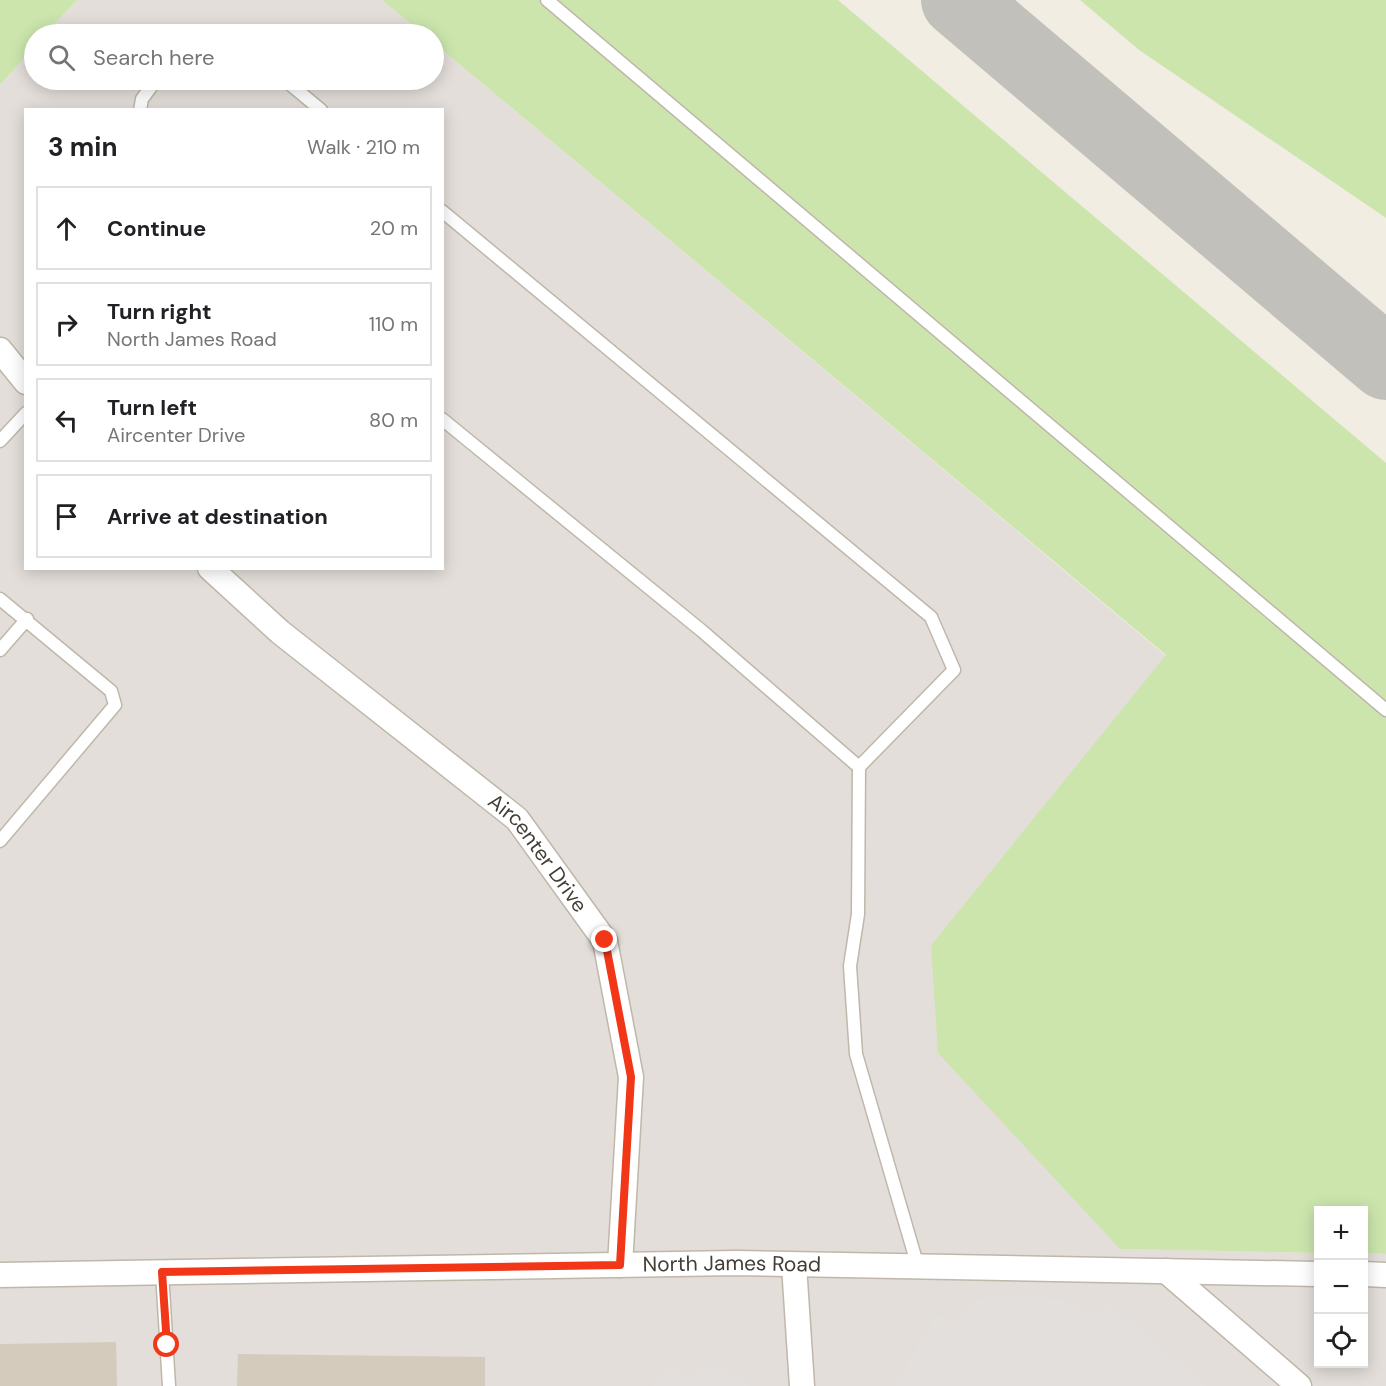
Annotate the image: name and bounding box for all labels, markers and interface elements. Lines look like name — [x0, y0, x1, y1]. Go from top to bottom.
search box — [24, 24, 444, 90]
icon: search — [45, 41, 78, 74]
text: Search here — [93, 43, 214, 72]
text: 3 min — [48, 130, 117, 164]
text: Walk · 210 m — [307, 134, 420, 160]
icon: ahead — [50, 212, 83, 245]
text: Continue — [107, 214, 206, 243]
text: 20 m — [370, 215, 418, 241]
text: Turn right — [107, 297, 212, 326]
icon: right — [50, 308, 83, 341]
text: 110 m — [369, 311, 418, 337]
text: North James Road — [107, 326, 277, 352]
text: Turn left — [107, 393, 197, 422]
icon: left — [50, 404, 83, 437]
text: 80 m — [369, 407, 418, 433]
text: Aircenter Drive — [107, 422, 245, 448]
icon: arrive — [50, 500, 83, 533]
text: Arrive at destination — [107, 502, 328, 531]
street label: Aircenter Drive — [482, 787, 594, 918]
route end — [591, 926, 617, 952]
map controls — [1314, 1206, 1368, 1368]
button: + — [1314, 1206, 1368, 1260]
street label: North James Road — [643, 1249, 821, 1279]
button: − — [1314, 1260, 1368, 1314]
button: locate — [1314, 1314, 1368, 1368]
route start — [153, 1331, 179, 1357]

